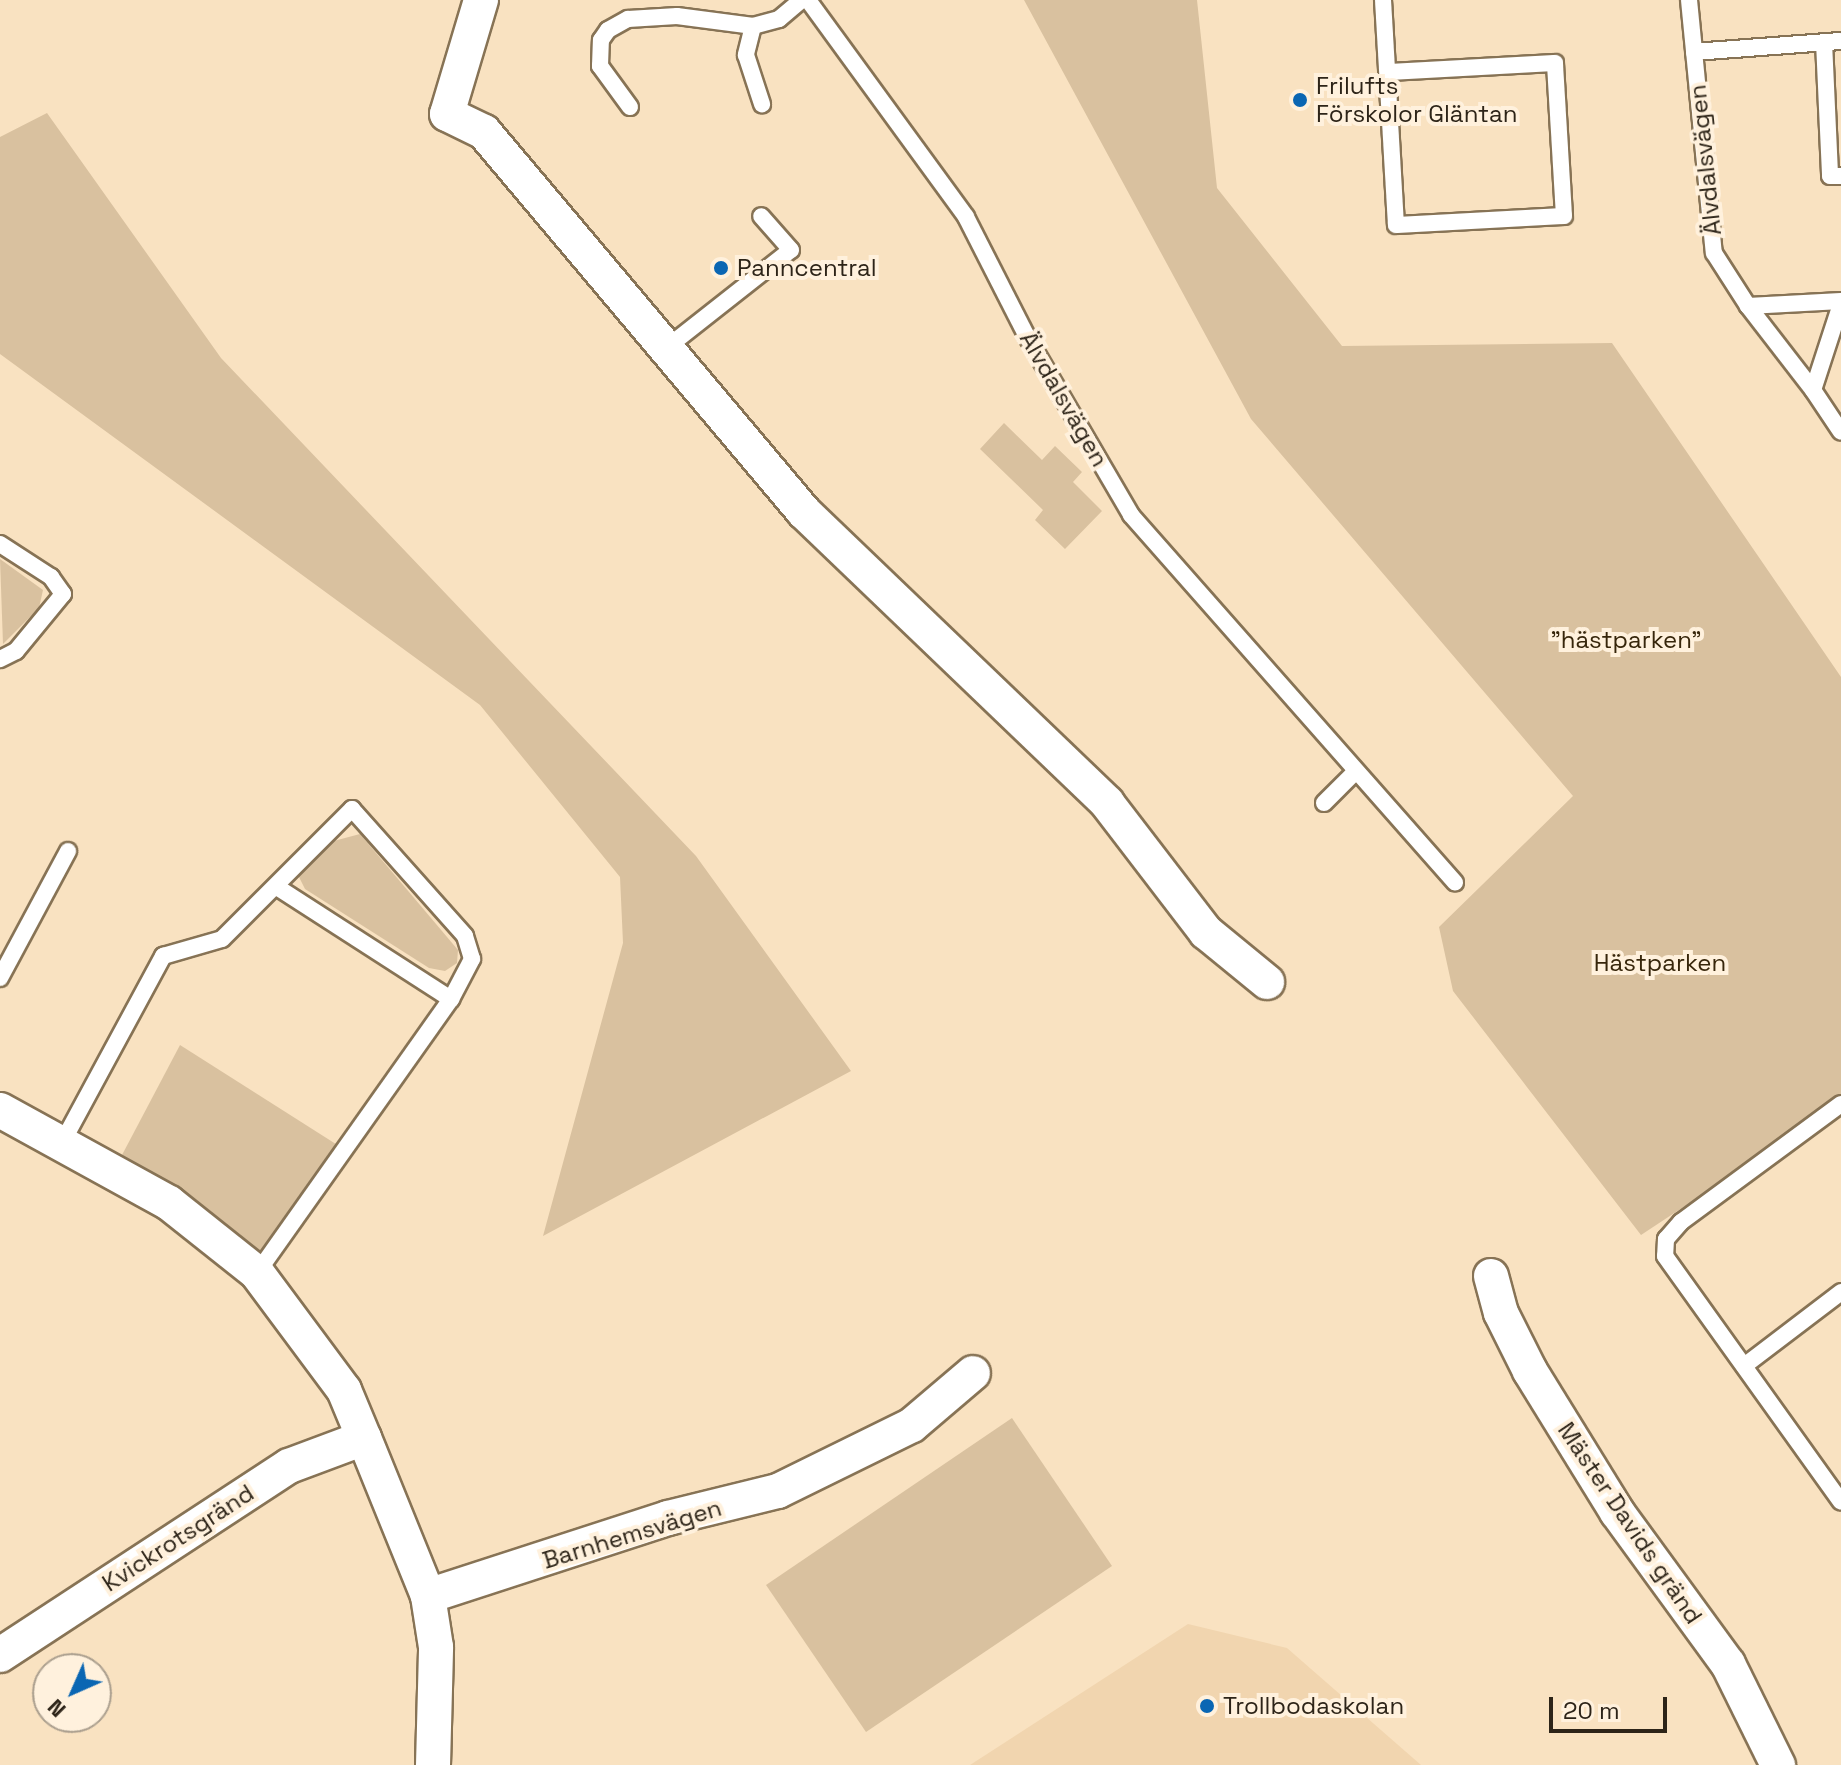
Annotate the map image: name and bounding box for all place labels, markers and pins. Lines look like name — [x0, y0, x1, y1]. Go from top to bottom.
place label: Frilufts Förskolor Gläntan — [1316, 72, 1518, 128]
marker: Frilufts Förskolor Gläntan — [1291, 91, 1309, 109]
place label: Panncentral — [737, 254, 877, 282]
marker: Panncentral — [712, 259, 730, 277]
place label: Trollbodaskolan — [1223, 1692, 1404, 1720]
marker: Trollbodaskolan — [1198, 1697, 1216, 1715]

